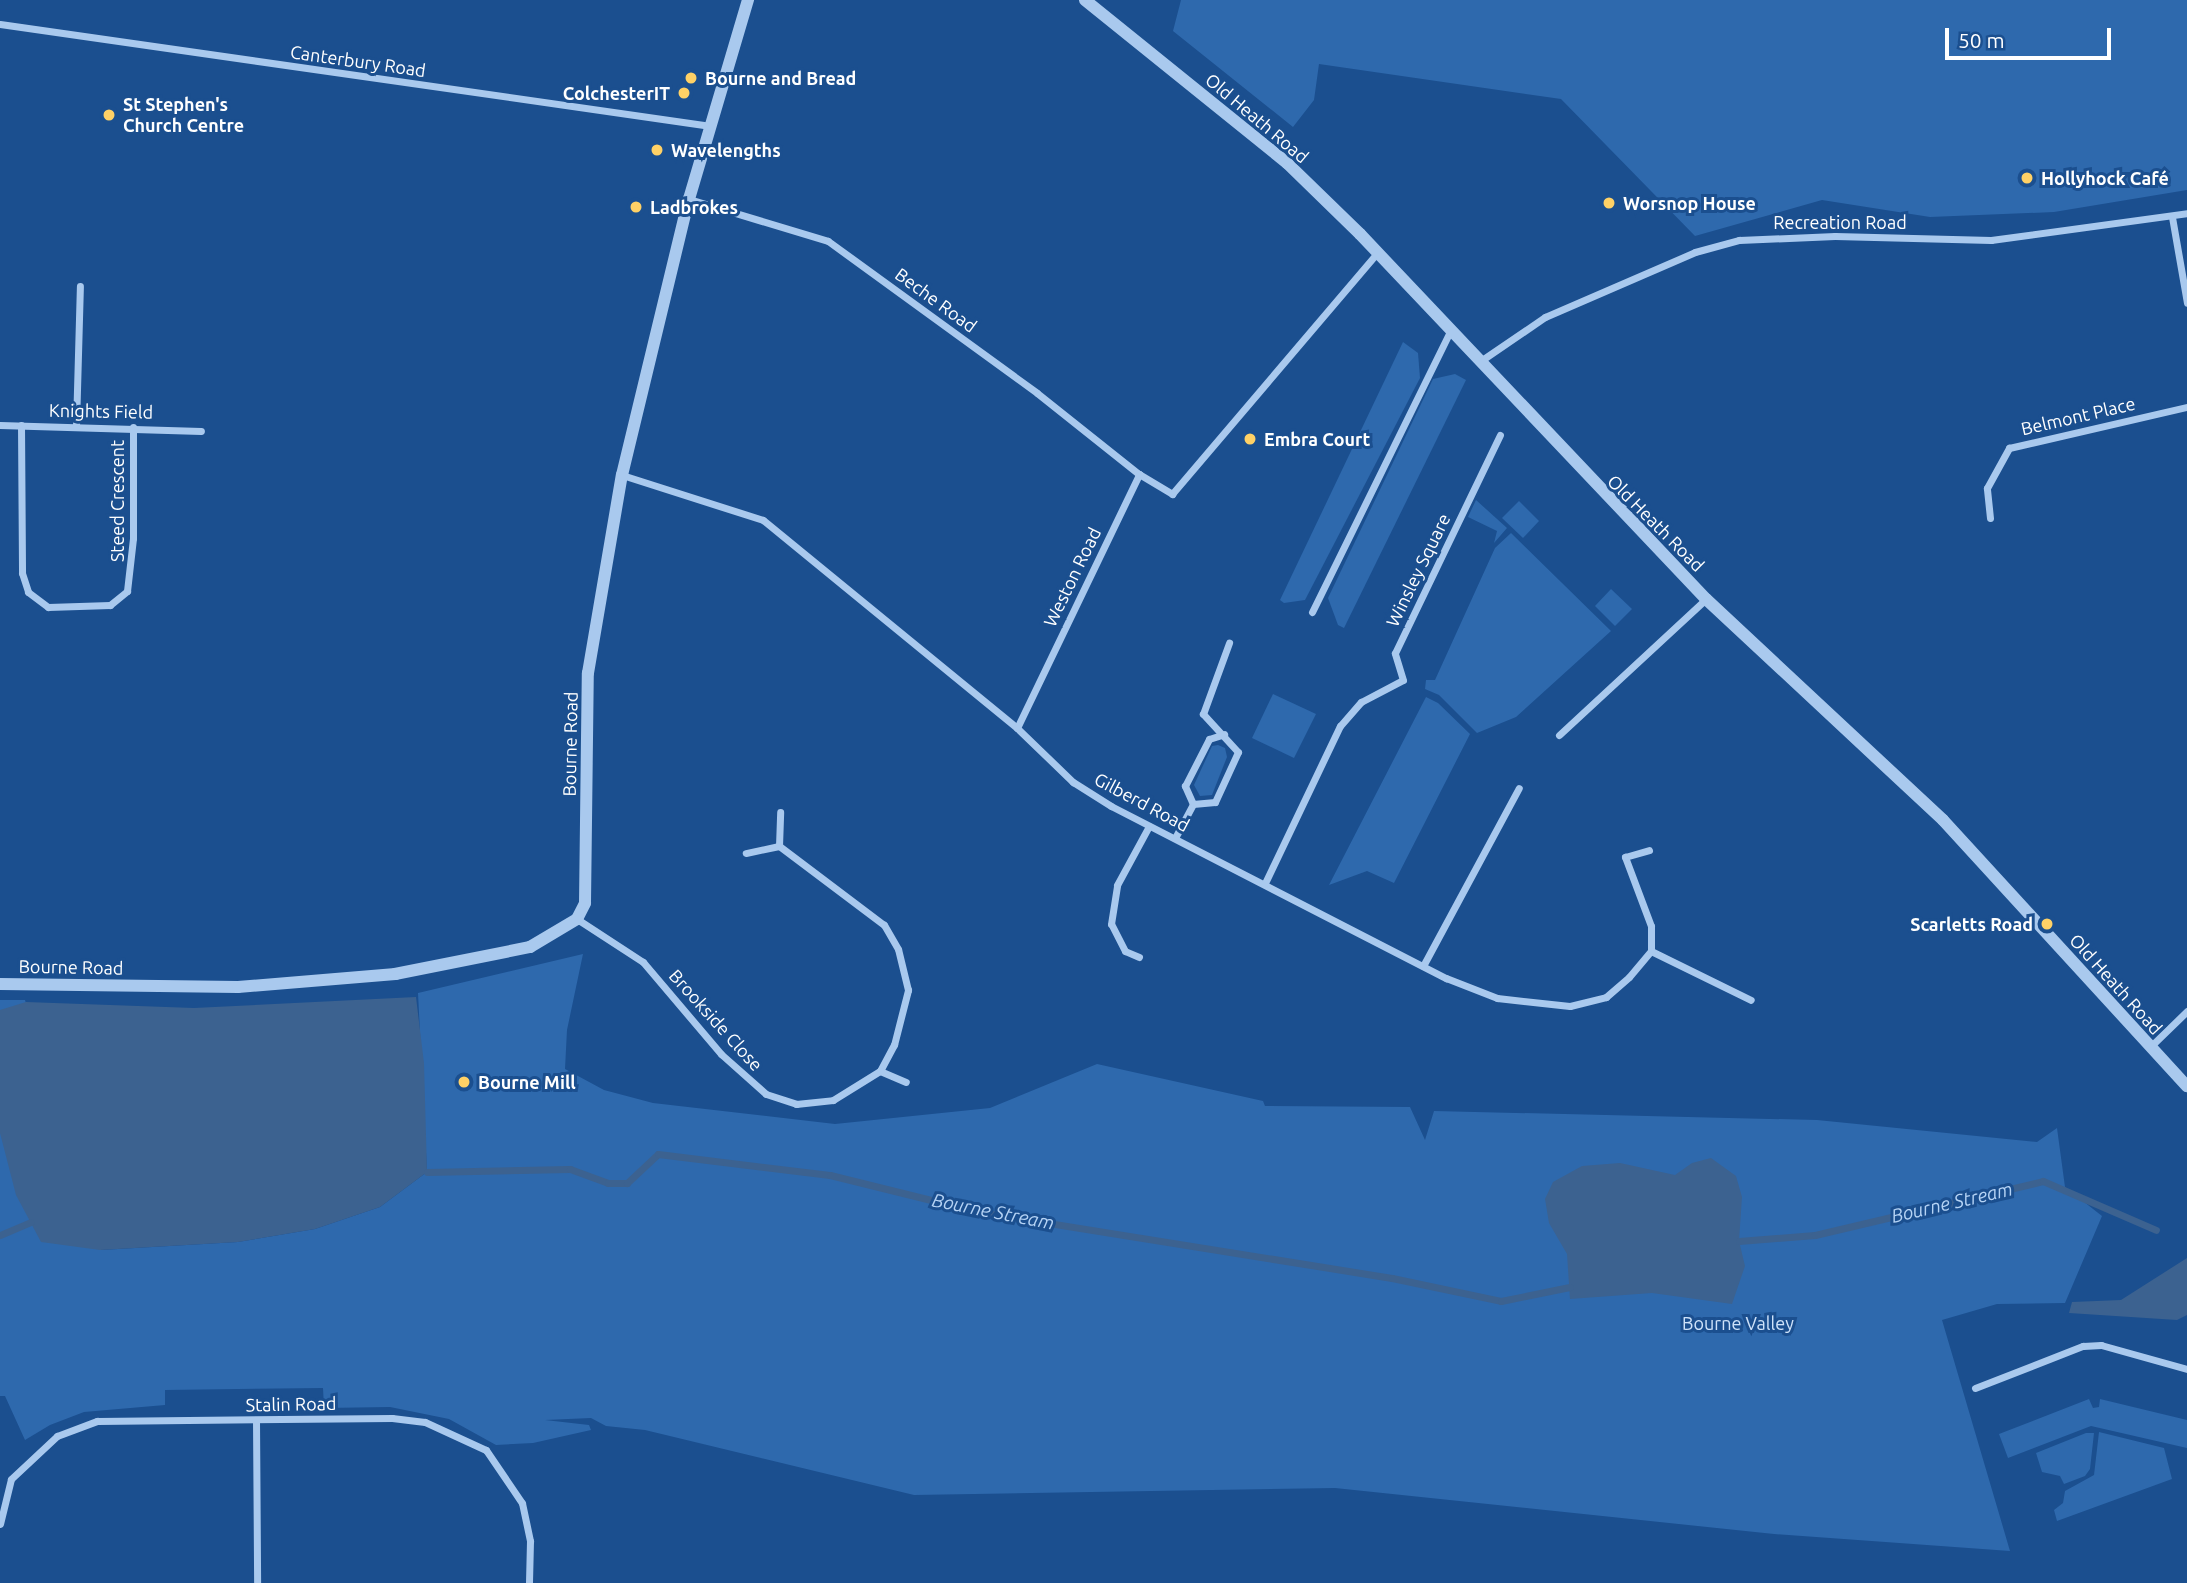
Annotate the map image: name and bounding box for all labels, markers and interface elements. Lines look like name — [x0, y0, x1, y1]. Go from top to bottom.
scale bar — [1949, 14, 2115, 58]
text: 50 m — [1958, 28, 2005, 52]
street label: Canterbury Road — [289, 41, 427, 81]
place label: Bourne and Bread — [705, 67, 856, 89]
street label: Old Heath Road — [1201, 69, 1313, 167]
marker: Bourne and Bread — [683, 70, 699, 86]
place label: ColchesterIT — [563, 82, 670, 104]
marker: ColchesterIT — [676, 85, 692, 101]
place label: St Stephen's Church Centre — [123, 94, 244, 136]
marker: St Stephen's Church Centre — [101, 107, 117, 123]
place label: Wavelengths — [671, 139, 781, 161]
marker: Wavelengths — [649, 142, 665, 158]
place label: Hollyhock Café — [2041, 167, 2169, 189]
marker: Hollyhock Café — [2019, 170, 2035, 186]
place label: Worsnop House — [1623, 192, 1756, 214]
marker: Worsnop House — [1601, 195, 1617, 211]
place label: Ladbrokes — [650, 196, 738, 218]
marker: Ladbrokes — [628, 199, 644, 215]
street label: Recreation Road — [1773, 211, 1907, 233]
street label: Beche Road — [891, 263, 981, 337]
street label: Belmont Place — [2019, 392, 2137, 440]
street label: Knights Field — [49, 399, 153, 423]
place label: Embra Court — [1264, 428, 1370, 450]
marker: Embra Court — [1242, 431, 1258, 447]
street label: Steed Crescent — [106, 440, 128, 562]
street label: Old Heath Road — [1603, 470, 1709, 576]
street label: Winsley Square — [1381, 510, 1455, 630]
street label: Weston Road — [1039, 524, 1105, 630]
street label: Bourne Road — [558, 691, 582, 797]
street label: Gilberd Road — [1091, 768, 1193, 836]
place label: Scarletts Road — [1910, 913, 2033, 935]
marker: Scarletts Road — [2039, 916, 2055, 932]
street label: Old Heath Road — [2065, 929, 2167, 1039]
street label: Bourne Road — [18, 955, 124, 979]
street label: Brookside Close — [665, 965, 767, 1075]
place label: Bourne Mill — [478, 1071, 576, 1093]
marker: Bourne Mill — [456, 1074, 472, 1090]
water label: Bourne Stream — [1889, 1178, 2015, 1228]
water label: Bourne Stream — [930, 1189, 1056, 1235]
park label: Bourne Valley — [1682, 1312, 1794, 1334]
street label: Stalin Road — [245, 1392, 337, 1416]

